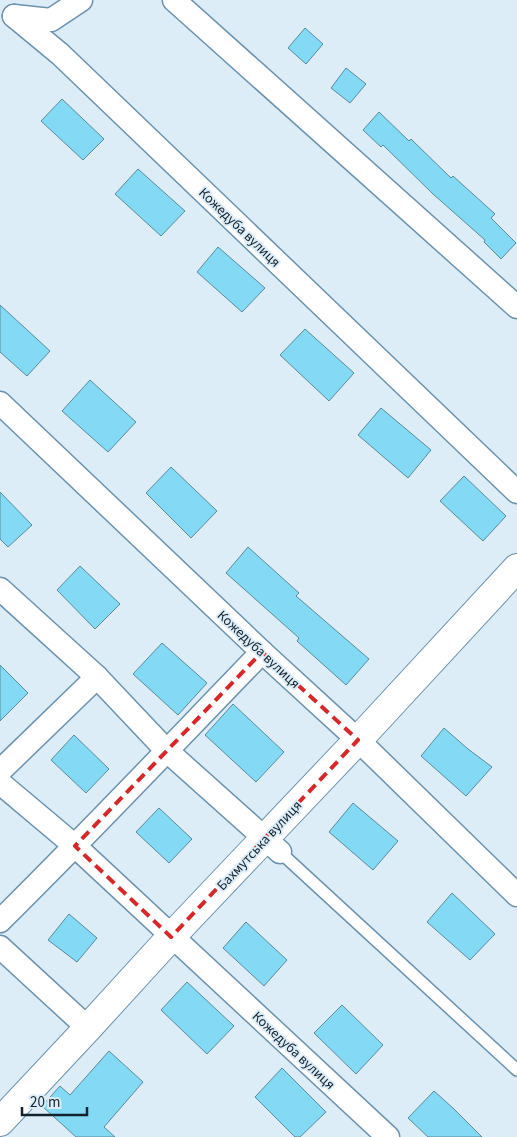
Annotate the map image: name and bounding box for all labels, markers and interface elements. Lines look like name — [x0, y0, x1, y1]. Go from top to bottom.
street label: Кожедуба вулиця — [194, 183, 285, 272]
street label: Кожедуба вулиця — [212, 606, 304, 694]
street label: Бахмутська вулиця — [213, 796, 307, 895]
street label: Кожедуба вулиця — [247, 1007, 339, 1095]
scale bar — [22, 1084, 88, 1116]
text: 20 m — [30, 1092, 60, 1113]

